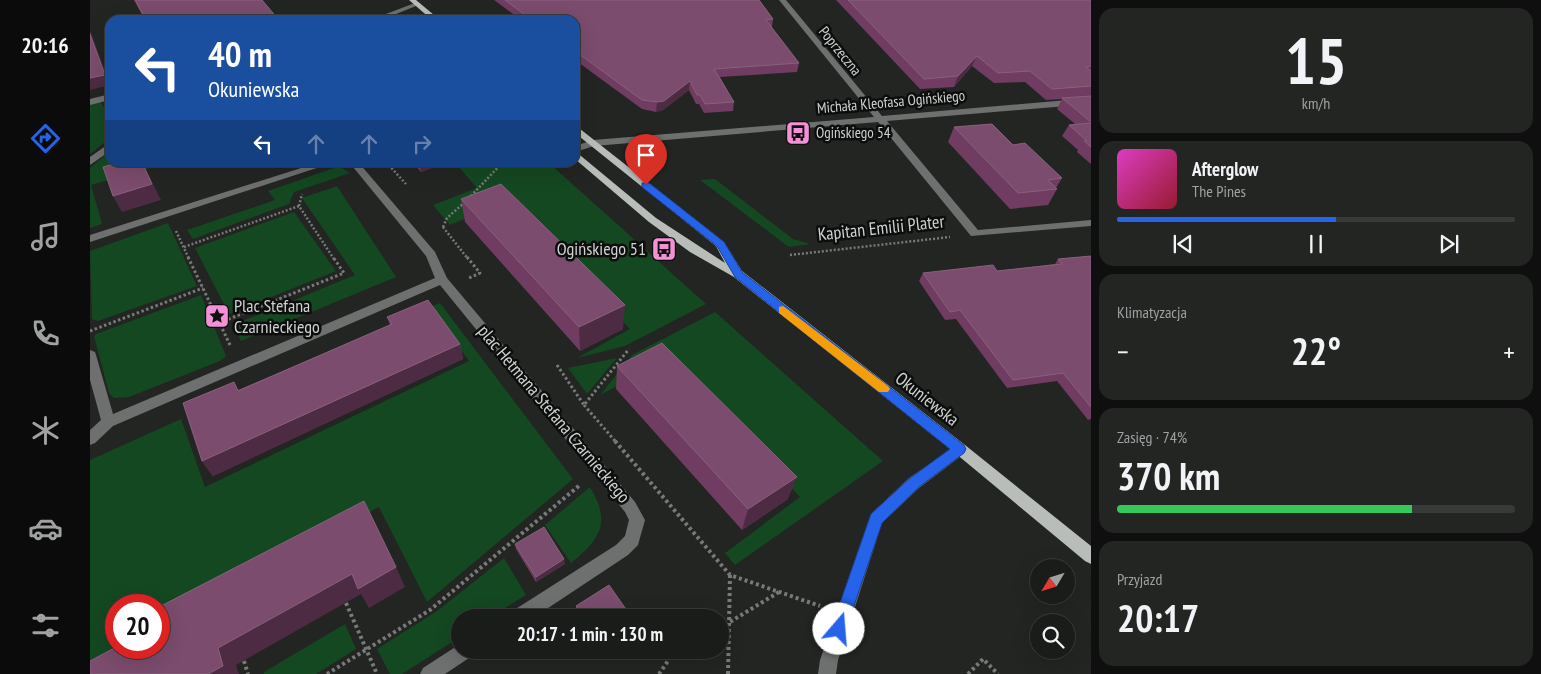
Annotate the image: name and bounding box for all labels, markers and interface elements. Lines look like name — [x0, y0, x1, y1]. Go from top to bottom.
text: 15 — [1285, 18, 1347, 102]
street label: Poprzeczna — [815, 22, 866, 79]
text: 20:16 — [21, 31, 69, 59]
text: 40 m — [208, 31, 272, 77]
icon: left — [125, 35, 190, 100]
text: Okuniewska — [208, 75, 299, 103]
street label: Michała Kleofasa Ogińskiego — [816, 86, 966, 117]
text: km/h — [1302, 93, 1330, 113]
bus stop icon: Ogińskiego 54 — [785, 120, 811, 146]
icon: directions — [28, 121, 63, 156]
place label: Ogińskiego 54 — [816, 123, 891, 142]
icon: left — [249, 130, 277, 158]
icon: ahead — [302, 130, 330, 158]
icon: ahead — [355, 130, 383, 158]
icon: right — [408, 130, 436, 158]
pin — [625, 134, 667, 185]
icon: arrive — [632, 141, 660, 169]
text: Afterglow — [1192, 157, 1258, 181]
text: The Pines — [1192, 181, 1246, 201]
street label: Kapitan Emilii Plater — [817, 209, 945, 246]
icon: music — [28, 219, 63, 254]
icon: previous — [1169, 230, 1197, 258]
icon: pause — [1302, 230, 1330, 258]
icon: next — [1435, 230, 1463, 258]
bus stop icon: Ogińskiego 51 — [651, 236, 677, 262]
place label: Ogińskiego 51 — [557, 237, 646, 260]
place label: Plac Stefana Czarnieckiego — [234, 294, 320, 338]
text: Klimatyzacja — [1117, 302, 1187, 322]
place icon: Plac Stefana Czarnieckiego — [204, 303, 230, 329]
icon: phone — [28, 316, 63, 351]
street label: plac Hetmana Stefana Czarnieckiego — [473, 320, 636, 508]
text: 22° — [1291, 326, 1341, 375]
text: − — [1117, 333, 1129, 370]
text: + — [1503, 333, 1515, 370]
street label: Okuniewska — [891, 367, 964, 431]
icon: climate — [28, 413, 63, 448]
text: Zasięg · 74% — [1117, 427, 1187, 447]
text: 370 km — [1117, 451, 1220, 500]
icon: car — [28, 511, 63, 546]
north arrow — [1030, 559, 1075, 604]
map controls — [1030, 559, 1075, 659]
text: Przyjazd — [1117, 569, 1162, 589]
text: 20:17 — [1117, 593, 1199, 642]
speed limit sign: 20 — [105, 594, 170, 659]
position arrow — [812, 602, 864, 654]
icon: filters — [28, 608, 63, 643]
button: search — [1030, 614, 1075, 659]
text: 20:17 · 1 min · 130 m — [517, 622, 663, 646]

